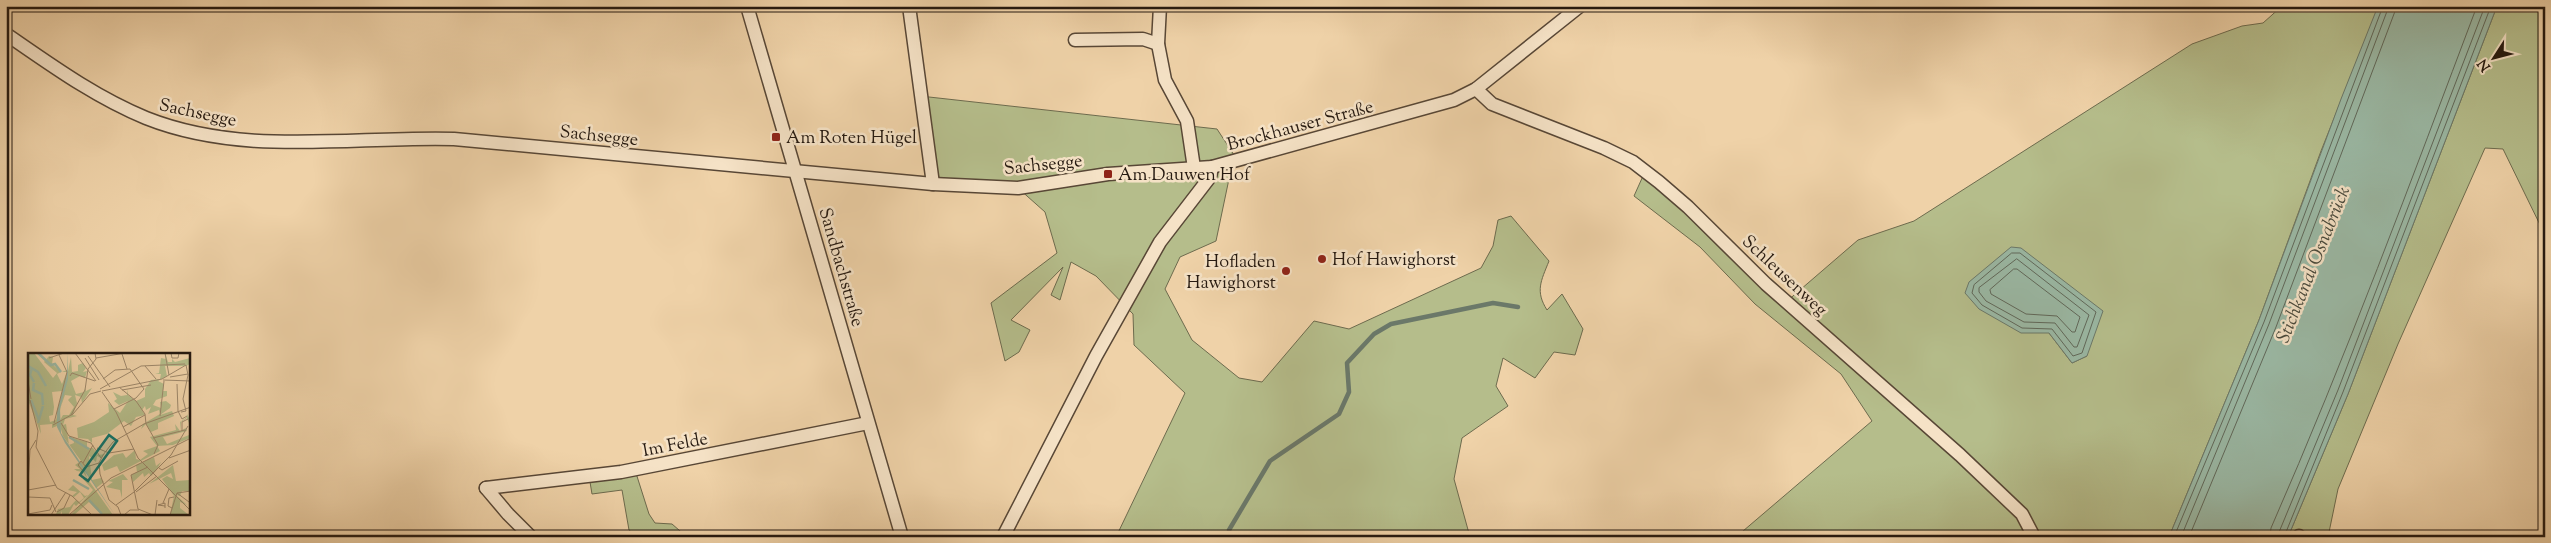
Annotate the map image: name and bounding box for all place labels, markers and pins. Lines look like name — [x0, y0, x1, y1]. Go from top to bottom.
place label: Am Roten Hügel — [786, 126, 917, 152]
marker: Am Roten Hügel — [770, 131, 782, 143]
place label: Am Dauwen Hof — [1118, 163, 1251, 189]
marker: Am Dauwen Hof — [1102, 168, 1114, 180]
place label: Hof Hawighorst — [1332, 248, 1456, 274]
place label: Hofladen Hawighorst — [1186, 250, 1276, 297]
marker: Hof Hawighorst — [1316, 253, 1328, 265]
marker: Hofladen Hawighorst — [1280, 265, 1292, 277]

